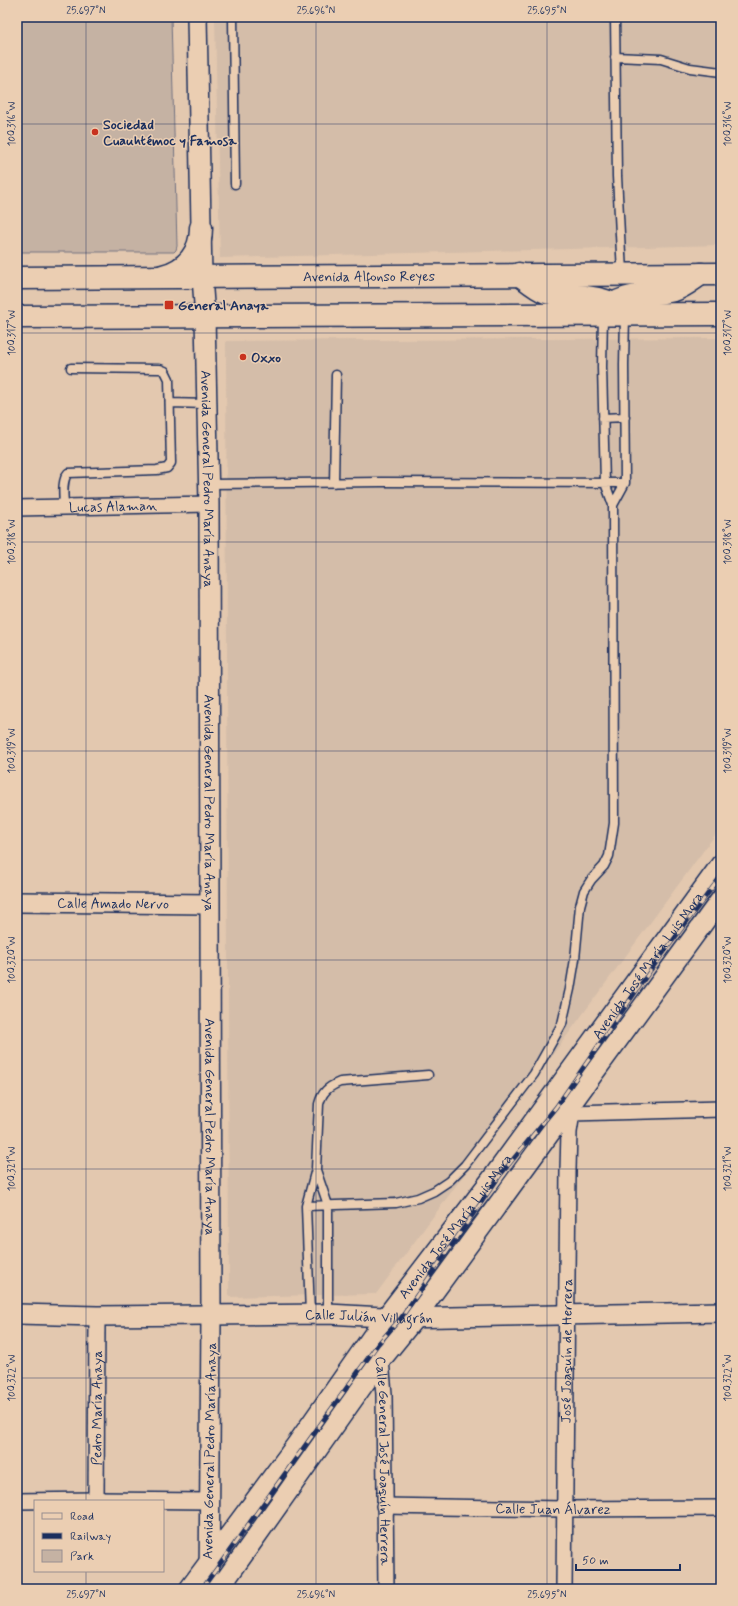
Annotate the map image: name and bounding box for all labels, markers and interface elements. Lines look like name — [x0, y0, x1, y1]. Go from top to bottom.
text: 25.697°N — [66, 4, 106, 18]
text: 25.696°N — [297, 4, 336, 18]
text: 25.695°N — [527, 4, 567, 18]
text: 100.316°W — [5, 102, 19, 146]
text: 100.316°W — [721, 102, 735, 146]
place label: Sociedad Cuauhtémoc y Famosa — [103, 116, 237, 150]
marker: Sociedad Cuauhtémoc y Famosa — [90, 127, 100, 137]
street label: Avenida Alfonso Reyes — [303, 268, 435, 288]
place label: General Anaya — [178, 297, 269, 315]
marker: General Anaya — [163, 299, 175, 311]
text: 100.317°W — [5, 310, 19, 356]
text: 100.317°W — [721, 310, 735, 356]
place label: Oxxo — [251, 349, 281, 367]
marker: Oxxo — [238, 352, 248, 362]
street label: Avenida General Pedro María Anaya — [196, 370, 217, 587]
street label: Lucas Alaman — [69, 497, 157, 517]
text: 100.318°W — [5, 519, 19, 565]
text: 100.318°W — [721, 519, 735, 565]
street label: Avenida General Pedro María Anaya — [199, 694, 218, 911]
text: 100.319°W — [5, 728, 19, 774]
text: 100.319°W — [721, 728, 735, 774]
street label: Avenida José María Luis Mora — [588, 889, 708, 1043]
street label: Calle Amado Nervo — [57, 894, 169, 914]
text: 100.320°W — [5, 937, 19, 983]
text: 100.320°W — [721, 937, 735, 983]
street label: Avenida General Pedro María Anaya — [200, 1018, 219, 1235]
text: 100.321°W — [5, 1147, 19, 1191]
text: 100.321°W — [721, 1147, 735, 1191]
street label: Avenida José María Luis Mora — [395, 1151, 517, 1303]
street label: José Joaquín de Herrera — [558, 1279, 577, 1423]
street label: Calle Julián Villagrán — [305, 1306, 433, 1330]
street label: Avenida General Pedro María Anaya — [199, 1342, 221, 1560]
street label: Pedro María Anaya — [88, 1351, 107, 1465]
text: 100.322°W — [5, 1355, 19, 1401]
text: 100.322°W — [721, 1355, 735, 1401]
street label: Calle General José Joaquín Herrera — [371, 1356, 394, 1566]
legend — [34, 1500, 164, 1572]
street label: Calle Juan Álvarez — [495, 1500, 611, 1519]
text: Road — [70, 1509, 94, 1525]
text: Railway — [70, 1529, 112, 1545]
scale bar — [576, 1546, 680, 1572]
text: Park — [70, 1549, 94, 1565]
text: 50 m — [582, 1553, 609, 1569]
text: 25.697°N — [66, 1588, 106, 1602]
text: 25.696°N — [297, 1588, 336, 1602]
text: 25.695°N — [527, 1588, 567, 1602]

